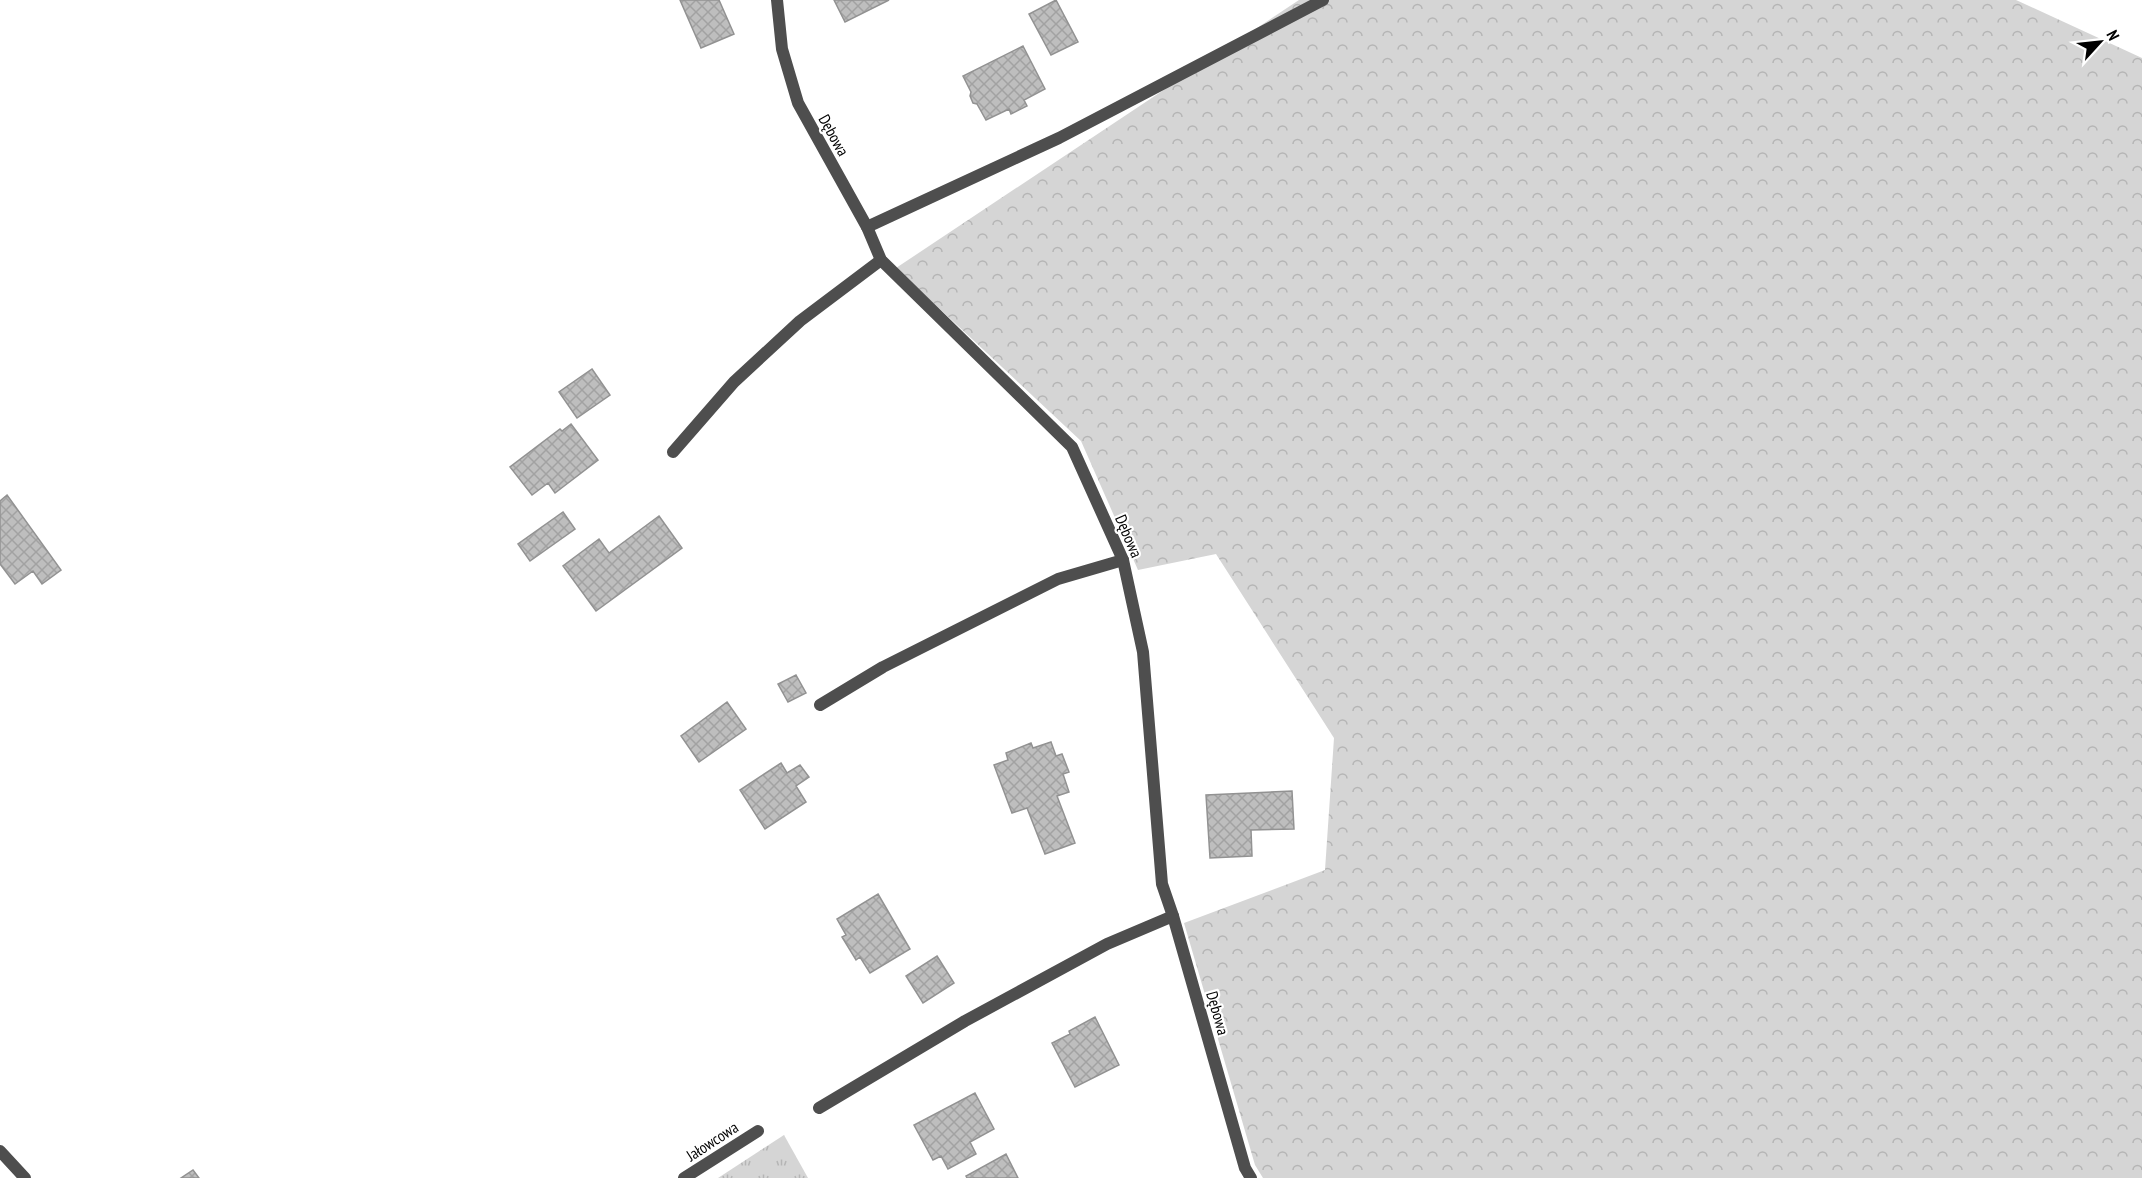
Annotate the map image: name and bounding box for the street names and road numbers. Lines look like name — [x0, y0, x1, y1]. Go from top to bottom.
street label: Dębowa — [814, 111, 854, 159]
street label: Dębowa — [1111, 512, 1147, 560]
street label: Dębowa — [1202, 989, 1234, 1037]
street label: Jałowcowa — [681, 1117, 742, 1166]

